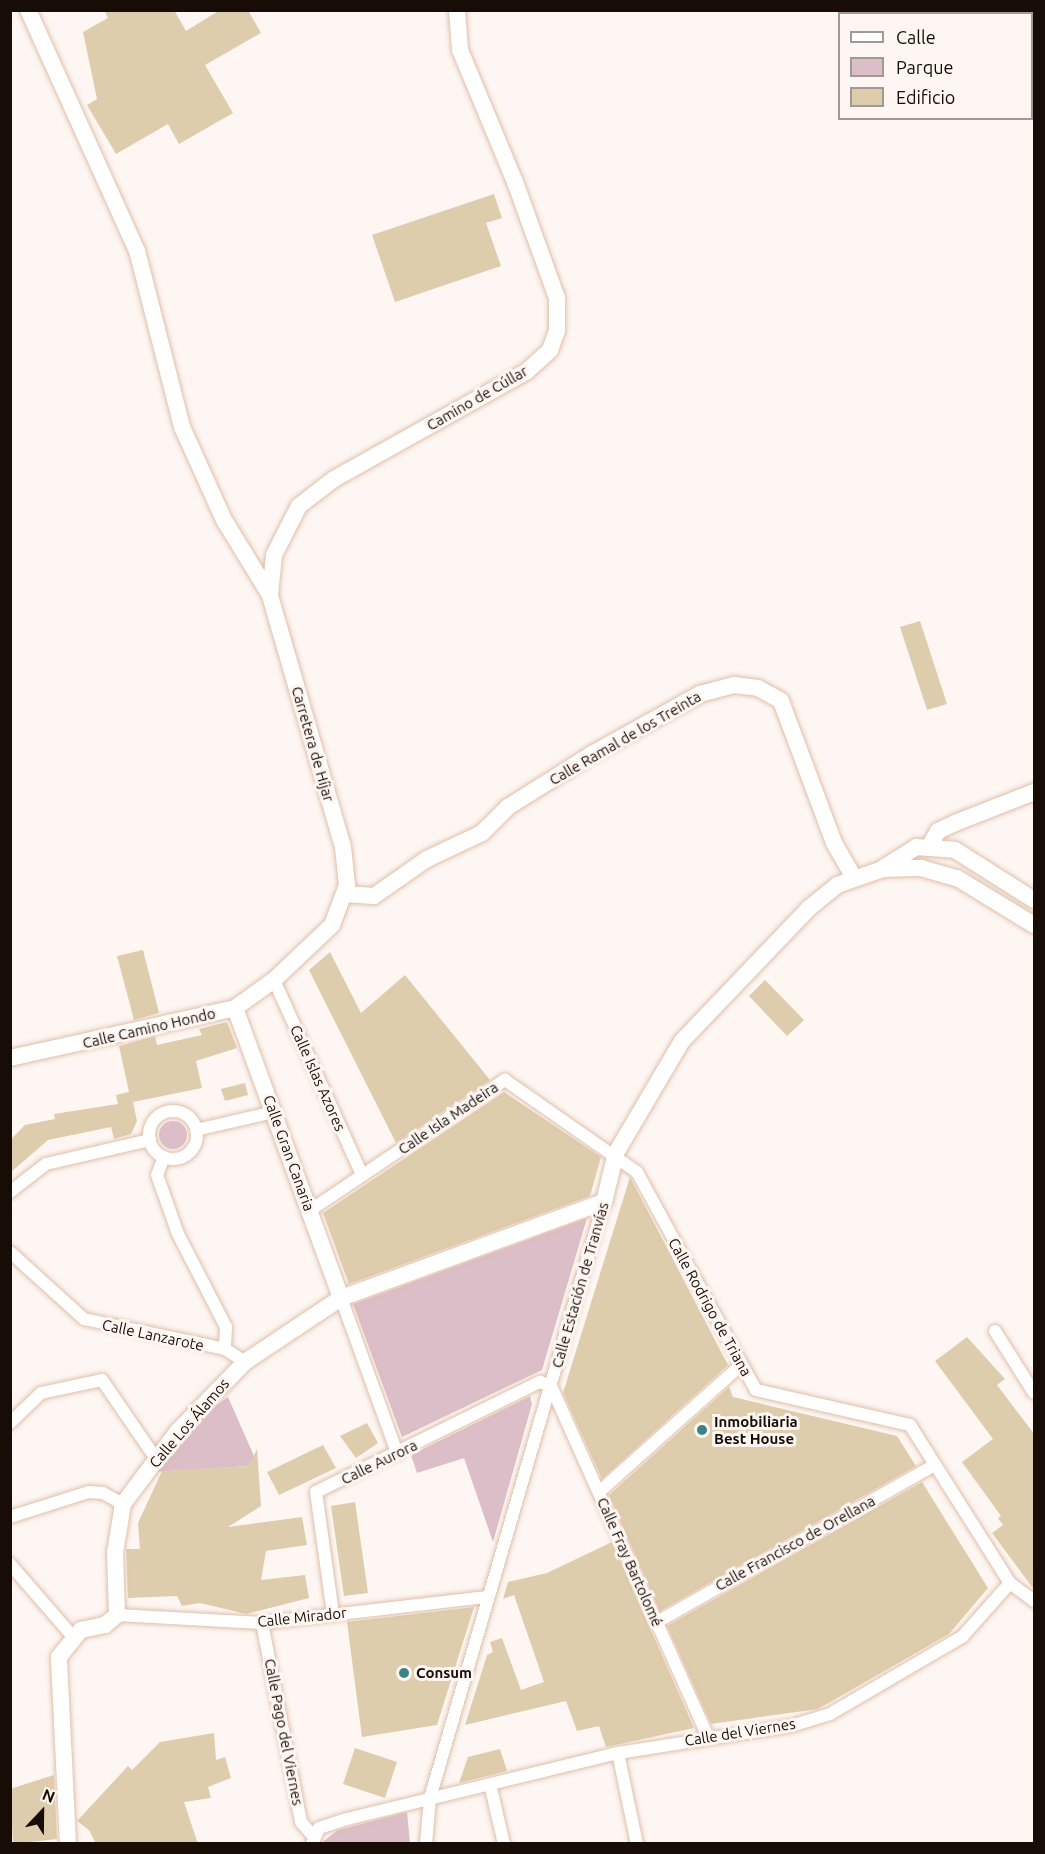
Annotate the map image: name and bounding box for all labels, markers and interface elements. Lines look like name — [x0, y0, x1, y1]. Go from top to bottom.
legend — [838, 12, 1033, 120]
text: Calle — [896, 27, 936, 47]
text: Parque — [896, 57, 953, 77]
text: Edificio — [896, 87, 955, 107]
street label: Camino de Cúllar — [423, 362, 531, 434]
street label: Carretera de Híjar — [288, 684, 338, 804]
street label: Calle Ramal de los Treinta — [546, 687, 704, 789]
street label: Calle Camino Hondo — [81, 1004, 217, 1052]
street label: Calle Islas Azores — [287, 1022, 349, 1134]
street label: Calle Isla Madeira — [395, 1078, 501, 1158]
street label: Calle Gran Canaria — [260, 1093, 318, 1213]
street label: Calle Estación de Tranvías — [548, 1200, 612, 1370]
street label: Calle Rodrigo de Triana — [665, 1235, 755, 1379]
street label: Calle Lanzarote — [100, 1315, 206, 1355]
street label: Calle Los Álamos — [145, 1375, 233, 1471]
place label: Inmobiliaria Best House — [714, 1412, 798, 1447]
marker: Inmobiliaria Best House — [695, 1423, 709, 1437]
street label: Calle Aurora — [338, 1436, 420, 1488]
street label: Calle Francisco de Orellana — [712, 1491, 878, 1595]
street label: Calle Fray Bartolomé — [593, 1495, 667, 1629]
street label: Calle Mirador — [256, 1603, 348, 1631]
street label: Calle Pago del Viernes — [261, 1657, 307, 1807]
place label: Consum — [416, 1664, 472, 1682]
marker: Consum — [397, 1666, 411, 1680]
street label: Calle del Viernes — [683, 1714, 797, 1750]
north arrow — [12, 1782, 72, 1842]
text: N — [40, 1785, 58, 1806]

